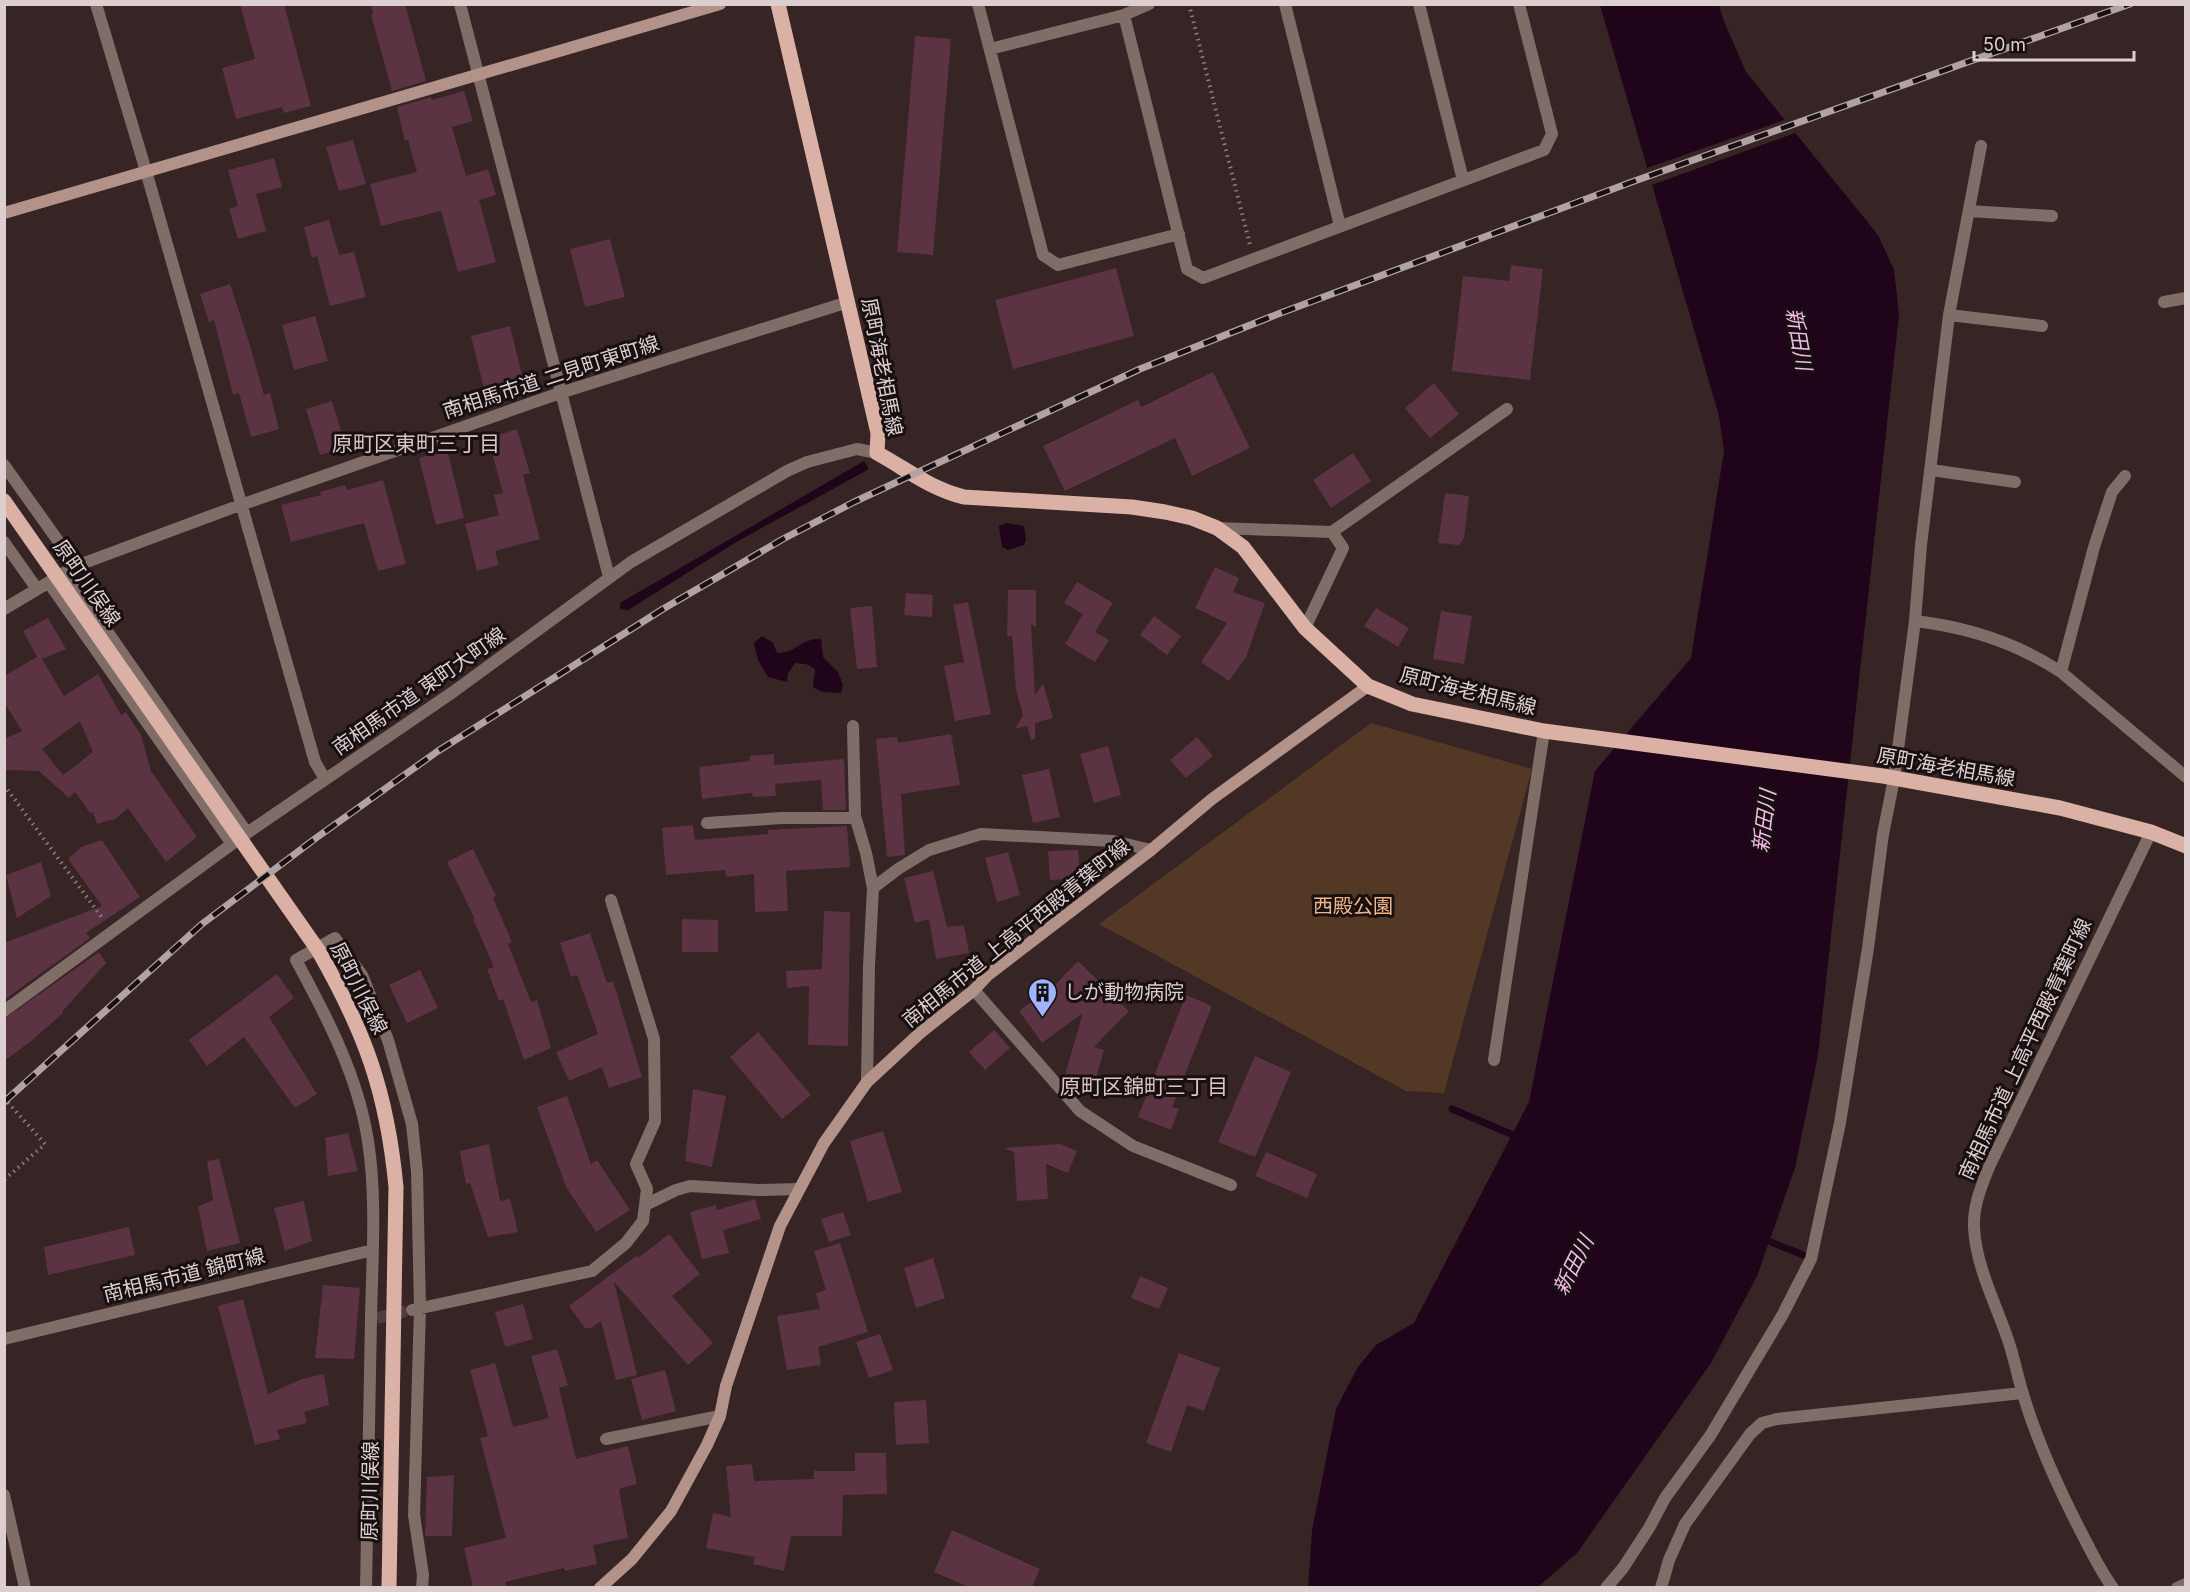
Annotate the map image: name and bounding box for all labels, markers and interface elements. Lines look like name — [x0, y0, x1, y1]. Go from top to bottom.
scale bar — [1974, 24, 2134, 62]
text: 50 m — [1983, 34, 2026, 55]
street label: 原町海老相馬線 — [857, 296, 907, 438]
water label: 新田川 — [1781, 306, 1817, 374]
street label: 南相馬市道 二見町東町線 — [440, 331, 662, 423]
district label: 原町区東町三丁目 — [332, 431, 500, 456]
street label: 原町川俣線 — [48, 535, 126, 631]
street label: 南相馬市道 東町大町線 — [328, 622, 510, 760]
street label: 原町海老相馬線 — [1397, 662, 1539, 720]
street label: 原町海老相馬線 — [1875, 743, 2017, 791]
water label: 新田川 — [1748, 786, 1780, 854]
street label: 南相馬市道 上高平西殿青葉町線 — [897, 834, 1135, 1032]
park label: 西殿公園 — [1313, 894, 1393, 918]
street label: 南相馬市道 上高平西殿青葉町線 — [1954, 914, 2096, 1184]
street label: 原町川俣線 — [326, 938, 392, 1038]
building icon: しが動物病院 — [1027, 976, 1059, 1018]
place label: しが動物病院 — [1064, 980, 1184, 1004]
district label: 原町区錦町三丁目 — [1060, 1074, 1228, 1099]
water label: 新田川 — [1548, 1229, 1599, 1299]
street label: 南相馬市道 錦町線 — [101, 1243, 267, 1307]
street label: 原町川俣線 — [357, 1441, 383, 1541]

